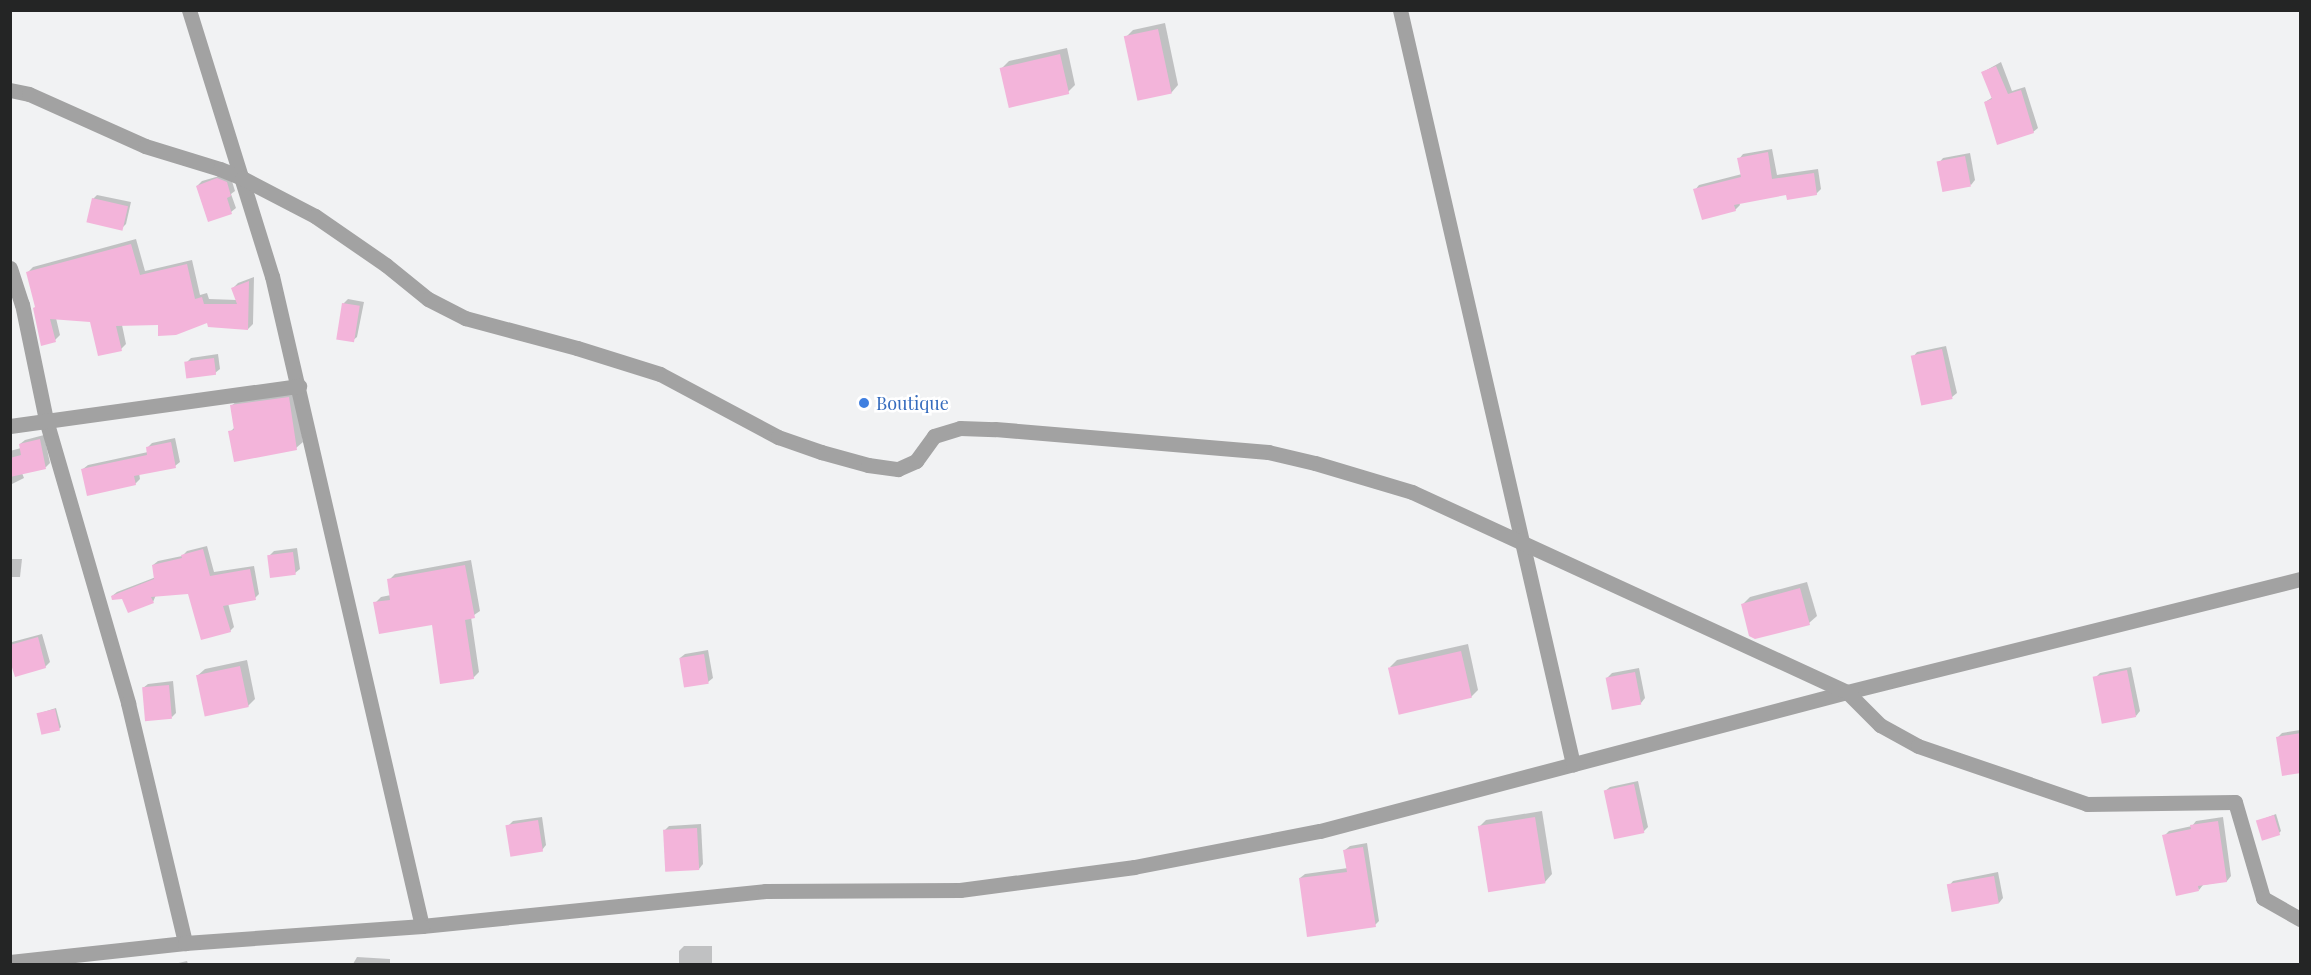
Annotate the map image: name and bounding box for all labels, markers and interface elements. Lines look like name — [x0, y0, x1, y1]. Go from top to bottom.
place label: Boutique — [876, 392, 949, 414]
marker: Boutique — [857, 396, 871, 410]

